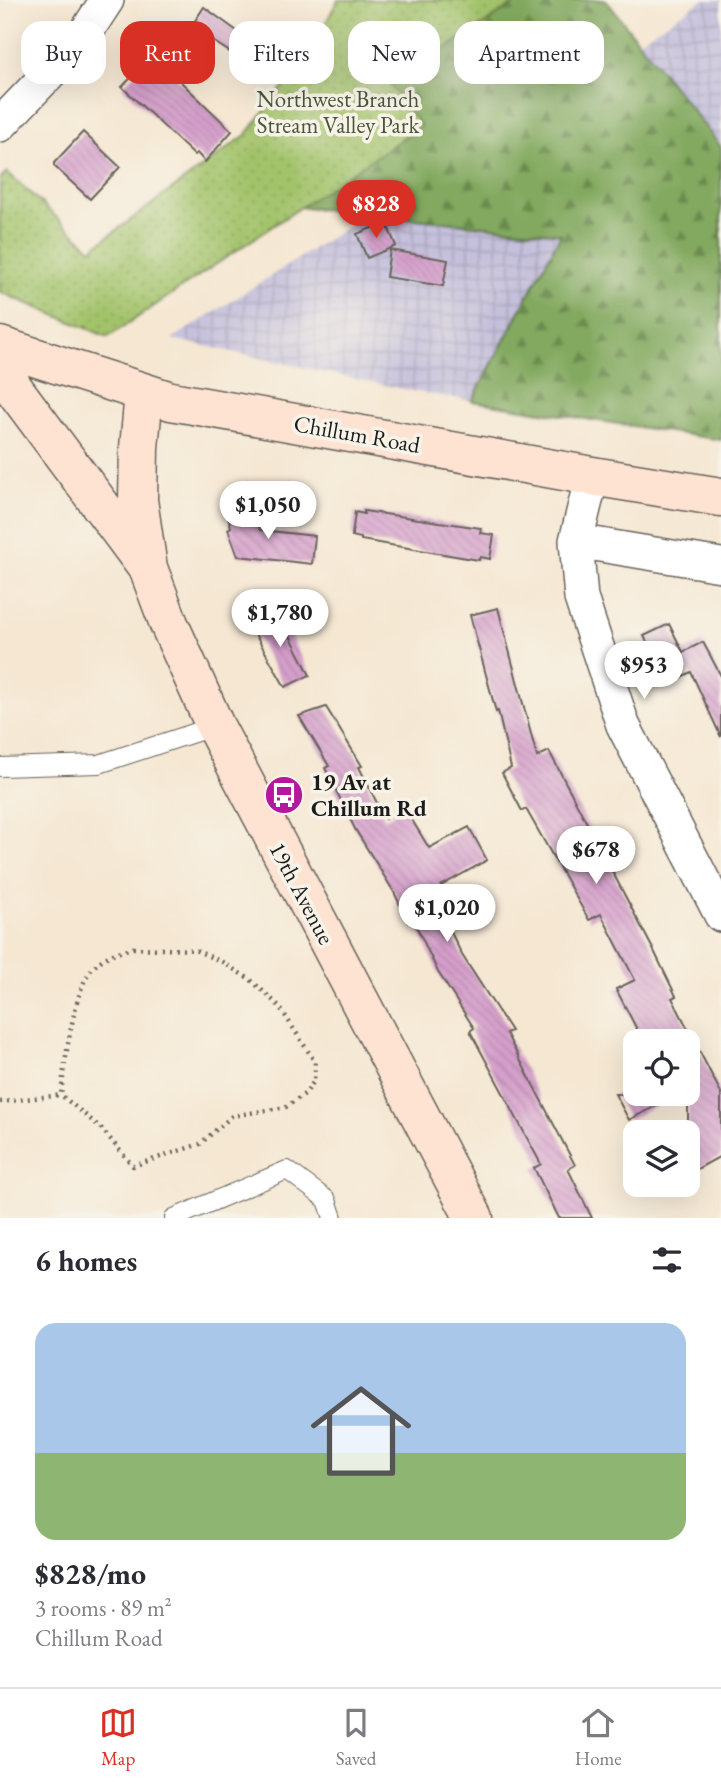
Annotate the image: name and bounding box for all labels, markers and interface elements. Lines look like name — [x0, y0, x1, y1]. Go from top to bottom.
chip: Buy — [21, 21, 106, 84]
chip: Rent — [120, 21, 215, 84]
chip: Filters — [229, 21, 334, 84]
chip: New — [348, 21, 440, 84]
chip: Apartment — [454, 21, 604, 84]
park label: Northwest Branch Stream Valley Park — [257, 84, 420, 140]
pin: $828 — [335, 180, 417, 240]
text: $828 — [352, 188, 400, 218]
street label: Chillum Road — [292, 408, 423, 460]
pin: $1,050 — [211, 482, 325, 541]
text: $1,050 — [236, 489, 300, 519]
pin: $1,780 — [223, 590, 337, 649]
text: $1,780 — [248, 597, 312, 627]
pin: $953 — [603, 642, 685, 701]
text: $953 — [620, 649, 668, 679]
place label: 19 Av at Chillum Rd — [311, 767, 427, 823]
bus stop icon: 19 Av at Chillum Rd — [263, 774, 305, 816]
pin: $678 — [555, 826, 637, 886]
text: $678 — [572, 834, 620, 864]
street label: 19th Avenue — [263, 837, 341, 949]
pin: $1,020 — [390, 884, 504, 944]
text: $1,020 — [415, 892, 479, 922]
map controls — [623, 1029, 700, 1197]
button: locate — [623, 1029, 700, 1106]
button: layers — [623, 1120, 700, 1197]
text: 6 homes — [35, 1241, 137, 1280]
icon: filters — [648, 1241, 686, 1279]
icon: home — [298, 1368, 424, 1494]
text: $828/mo — [35, 1554, 146, 1593]
text: 3 rooms · 89 m² — [35, 1593, 172, 1623]
text: Chillum Road — [35, 1623, 163, 1653]
tab: Map — [99, 1704, 137, 1771]
tab: Saved — [336, 1704, 376, 1771]
tab: Home — [575, 1704, 622, 1771]

